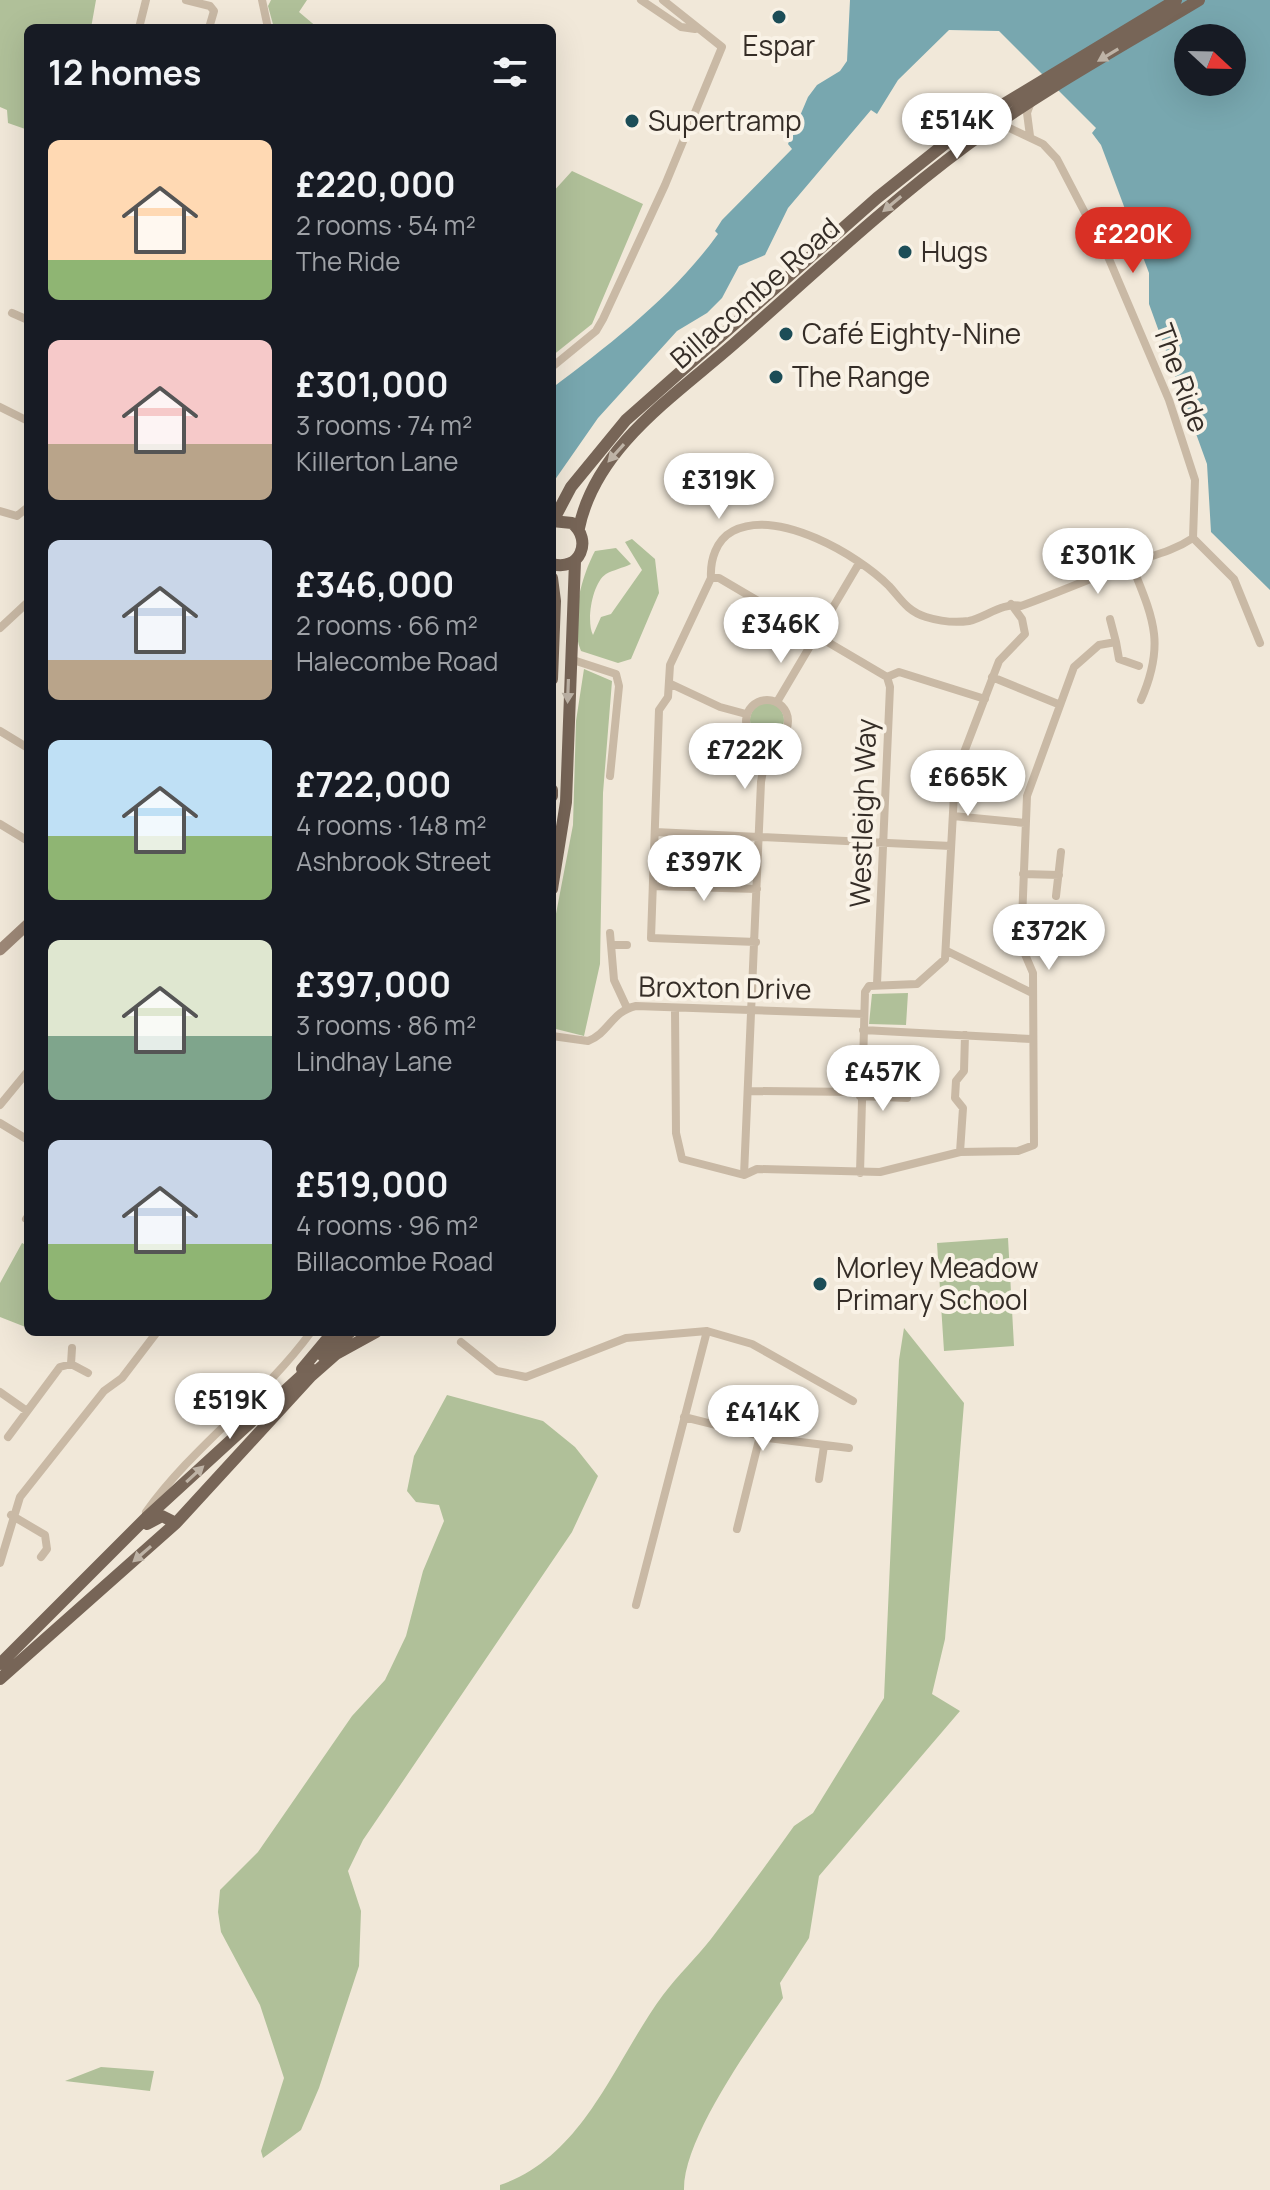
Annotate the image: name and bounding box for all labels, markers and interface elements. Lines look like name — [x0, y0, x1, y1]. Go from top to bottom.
marker: Espar — [770, 8, 788, 26]
north arrow — [1174, 24, 1246, 96]
map controls — [1174, 24, 1246, 96]
place label: Espar — [743, 26, 815, 64]
one-way arrow — [1097, 47, 1119, 61]
text: 12 homes — [48, 49, 201, 95]
icon: filters — [488, 50, 532, 94]
pin: £514K — [901, 93, 1013, 161]
place label: Supertramp — [648, 101, 802, 139]
text: £514K — [920, 101, 994, 137]
marker: Supertramp — [623, 112, 641, 130]
text: £220,000 — [296, 161, 456, 207]
icon: home — [112, 172, 208, 268]
one-way arrow — [882, 196, 903, 213]
text: 2 rooms · 54 m² — [296, 207, 476, 243]
pin: £220K — [1077, 207, 1189, 275]
street label: Billacombe Road — [662, 208, 847, 376]
text: £220K — [1093, 215, 1173, 251]
place label: Hugs — [921, 232, 988, 270]
text: The Ride — [296, 243, 400, 279]
marker: Hugs — [896, 243, 914, 261]
place label: Café Eighty-Nine — [802, 314, 1021, 352]
street label: The Ride — [1145, 318, 1219, 437]
marker: Café Eighty-Nine — [777, 325, 795, 343]
place label: The Range — [792, 357, 930, 395]
text: £301,000 — [296, 361, 449, 407]
marker: The Range — [767, 368, 785, 386]
icon: home — [112, 372, 208, 468]
text: 3 rooms · 74 m² — [296, 407, 472, 443]
text: Killerton Lane — [296, 443, 458, 479]
one-way arrow — [608, 443, 625, 463]
pin: £319K — [663, 453, 775, 521]
text: £319K — [682, 461, 756, 497]
pin: £301K — [1042, 528, 1154, 596]
text: £301K — [1060, 536, 1136, 572]
text: £346,000 — [296, 561, 454, 607]
icon: home — [112, 572, 208, 668]
pin: £346K — [725, 597, 837, 665]
text: £346K — [742, 605, 820, 641]
text: 2 rooms · 66 m² — [296, 607, 478, 643]
text: Halecombe Road — [296, 643, 498, 679]
one-way arrow — [562, 679, 575, 704]
street label: Westleigh Way — [840, 717, 884, 908]
pin: £722K — [689, 723, 801, 791]
text: £722K — [707, 731, 783, 767]
pin: £665K — [912, 750, 1024, 818]
text: £665K — [928, 758, 1008, 794]
text: £722,000 — [296, 761, 451, 807]
icon: home — [112, 772, 208, 868]
text: 4 rooms · 148 m² — [296, 807, 487, 843]
pin: £397K — [648, 835, 760, 903]
text: Ashbrook Street — [296, 843, 491, 879]
text: £397K — [666, 843, 742, 879]
pin: £372K — [993, 904, 1105, 972]
text: £372K — [1011, 912, 1087, 948]
text: £397,000 — [296, 961, 451, 1007]
street label: Broxton Drive — [638, 966, 812, 1008]
icon: home — [112, 972, 208, 1068]
text: 3 rooms · 86 m² — [296, 1007, 476, 1043]
text: Lindhay Lane — [296, 1043, 452, 1079]
pin: £457K — [827, 1045, 939, 1113]
text: £457K — [845, 1053, 921, 1089]
text: £519,000 — [296, 1161, 449, 1207]
icon: home — [112, 1172, 208, 1268]
text: 4 rooms · 96 m² — [296, 1207, 478, 1243]
text: Billacombe Road — [296, 1243, 493, 1279]
place label: Morley Meadow Primary School — [836, 1248, 1038, 1318]
marker: Morley Meadow Primary School — [811, 1275, 829, 1293]
pin: £519K — [174, 1373, 286, 1441]
text: £519K — [193, 1381, 267, 1417]
pin: £414K — [707, 1385, 819, 1453]
text: £414K — [726, 1393, 800, 1429]
one-way arrow — [185, 1465, 204, 1483]
one-way arrow — [132, 1545, 151, 1563]

